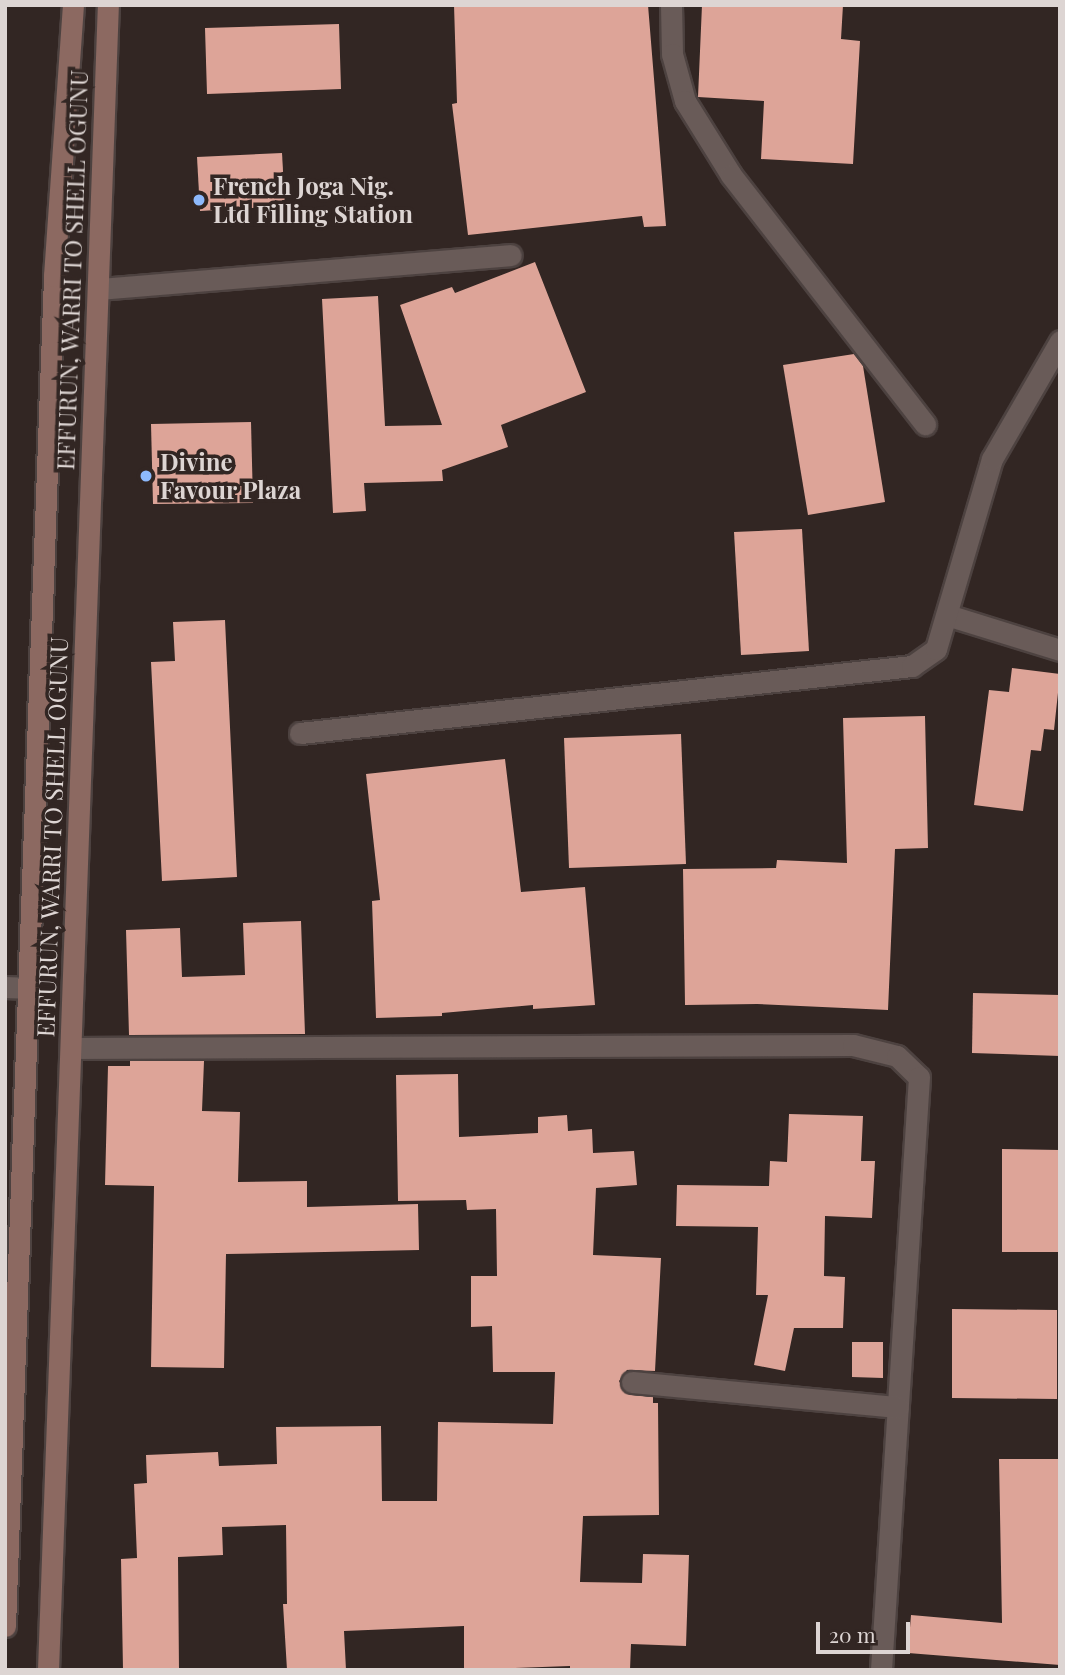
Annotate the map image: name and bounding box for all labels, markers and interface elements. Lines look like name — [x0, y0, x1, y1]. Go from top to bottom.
street label: EFFURUN, WARRI TO SHELL OGUNU — [51, 69, 93, 471]
place label: French Joga Nig. Ltd Filling Station — [213, 172, 413, 228]
marker: French Joga Nig. Ltd Filling Station — [191, 192, 207, 208]
place label: Divine Favour Plaza — [160, 448, 302, 504]
marker: Divine Favour Plaza — [138, 468, 154, 484]
street label: EFFURUN, WARRI TO SHELL OGUNU — [31, 636, 73, 1038]
scale bar — [820, 1608, 914, 1652]
text: 20 m — [829, 1620, 876, 1648]

